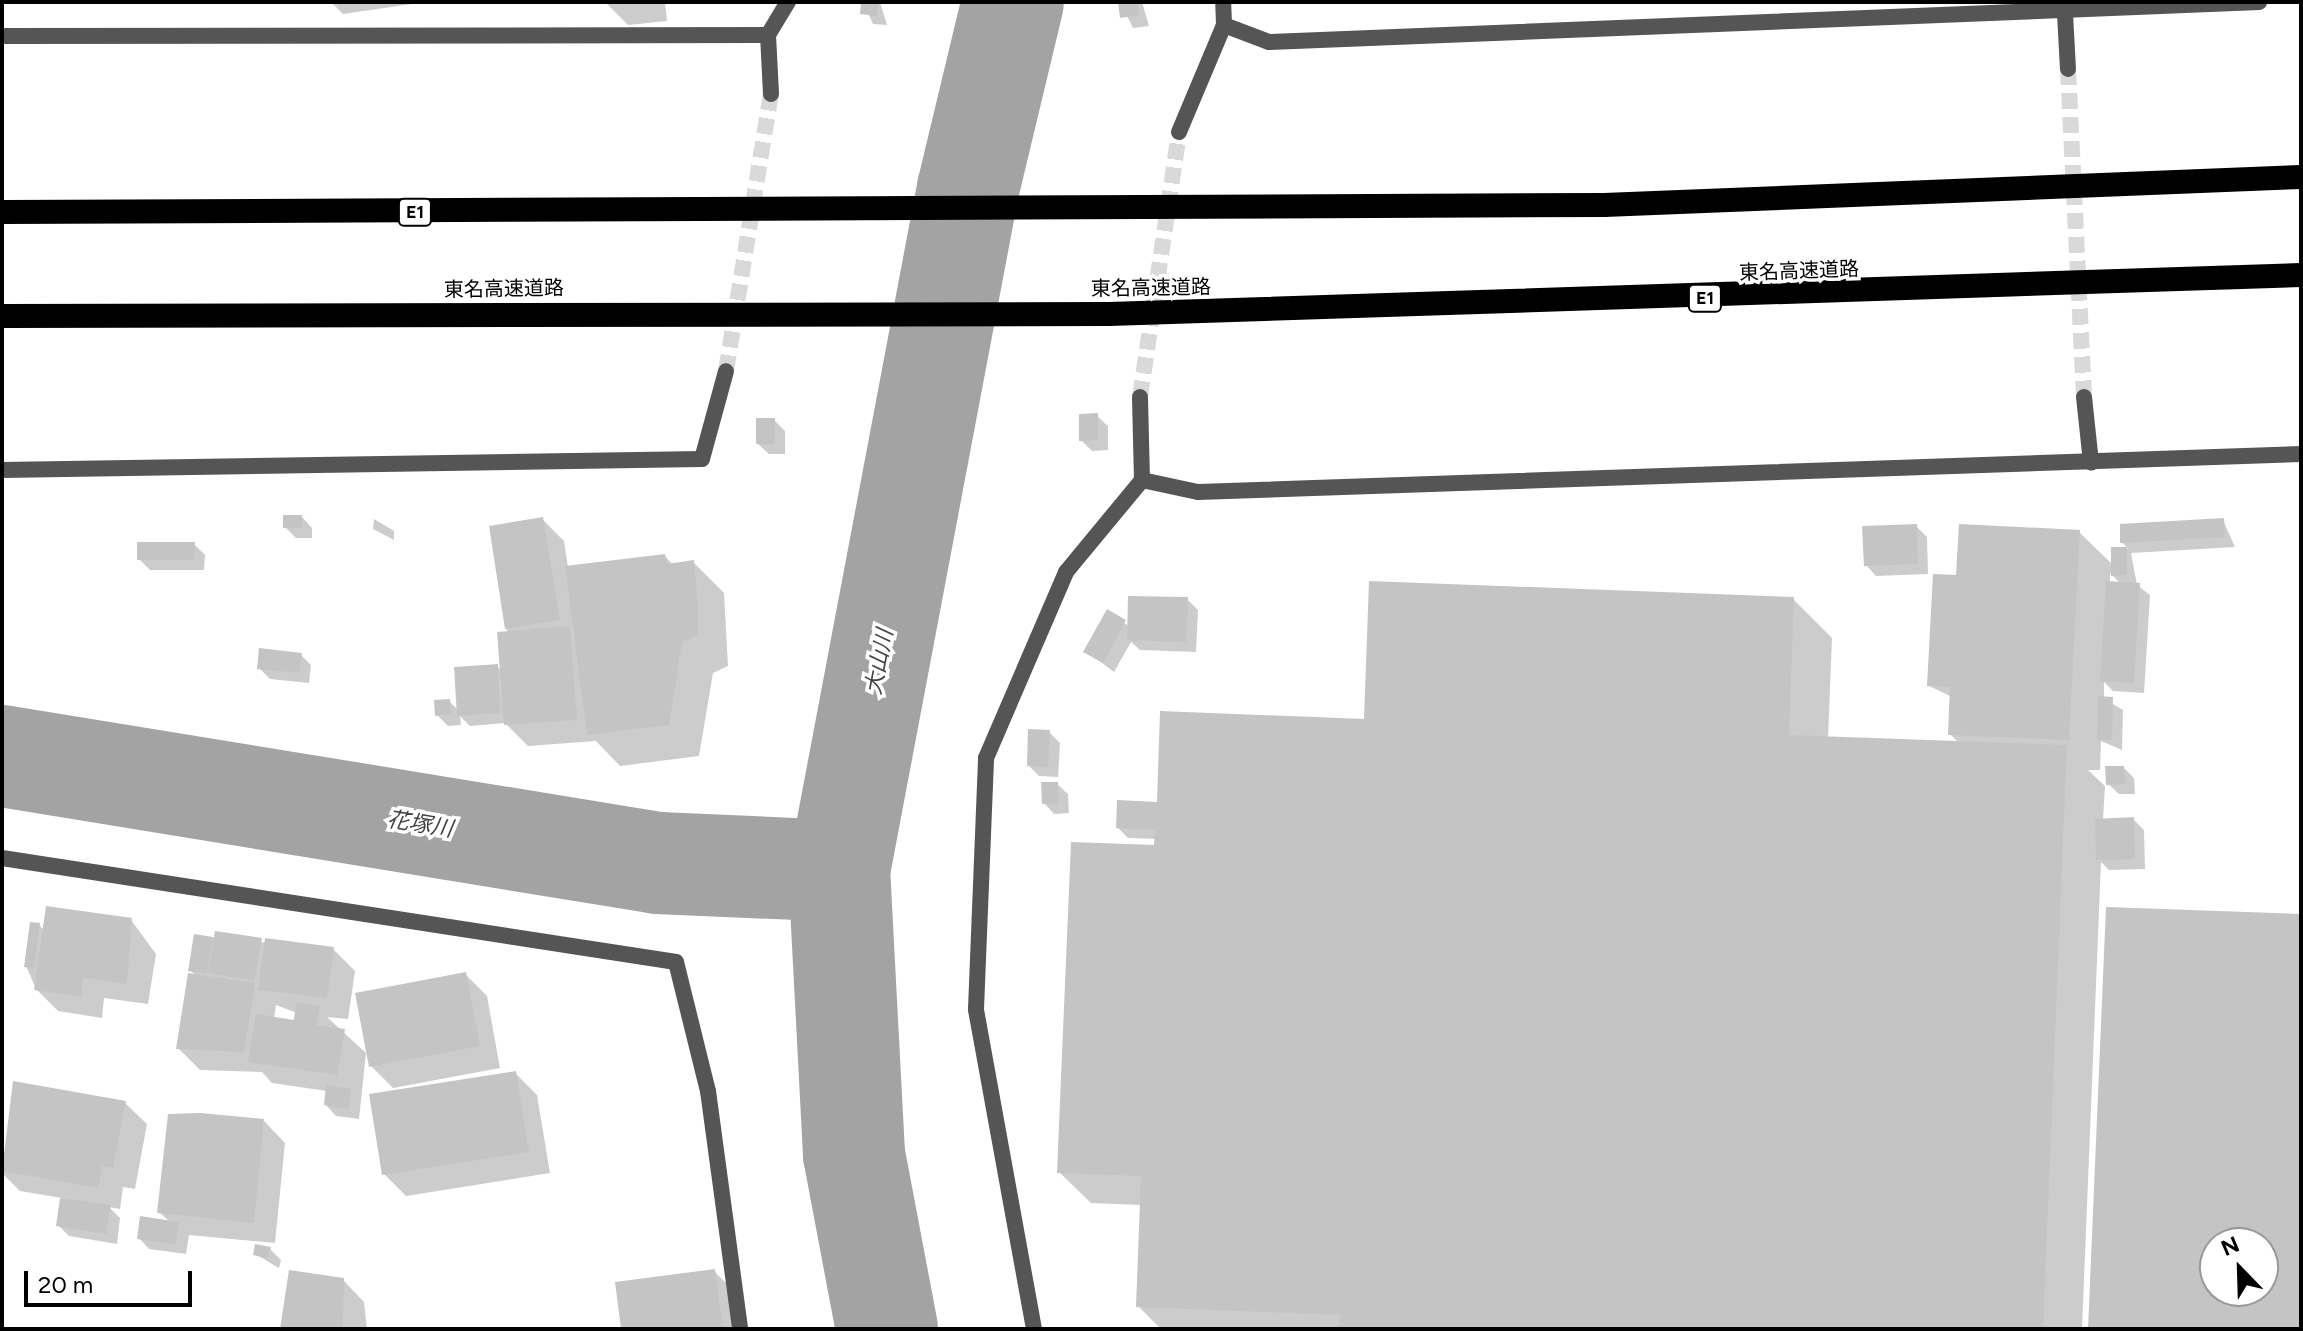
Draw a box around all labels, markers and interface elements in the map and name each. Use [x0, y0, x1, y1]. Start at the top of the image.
road number: E1 [397, 198, 433, 226]
street label: 東名高速道路 [1739, 257, 1859, 285]
street label: 東名高速道路 [1091, 275, 1211, 301]
street label: 東名高速道路 [444, 276, 564, 302]
road number: E1 [1687, 284, 1723, 312]
water label: 大山川 [860, 627, 898, 697]
water label: 花塚川 [385, 806, 455, 842]
north arrow [2199, 1227, 2279, 1307]
text: N [2217, 1231, 2243, 1262]
scale bar [28, 1255, 196, 1305]
text: 20 m [38, 1270, 93, 1299]

